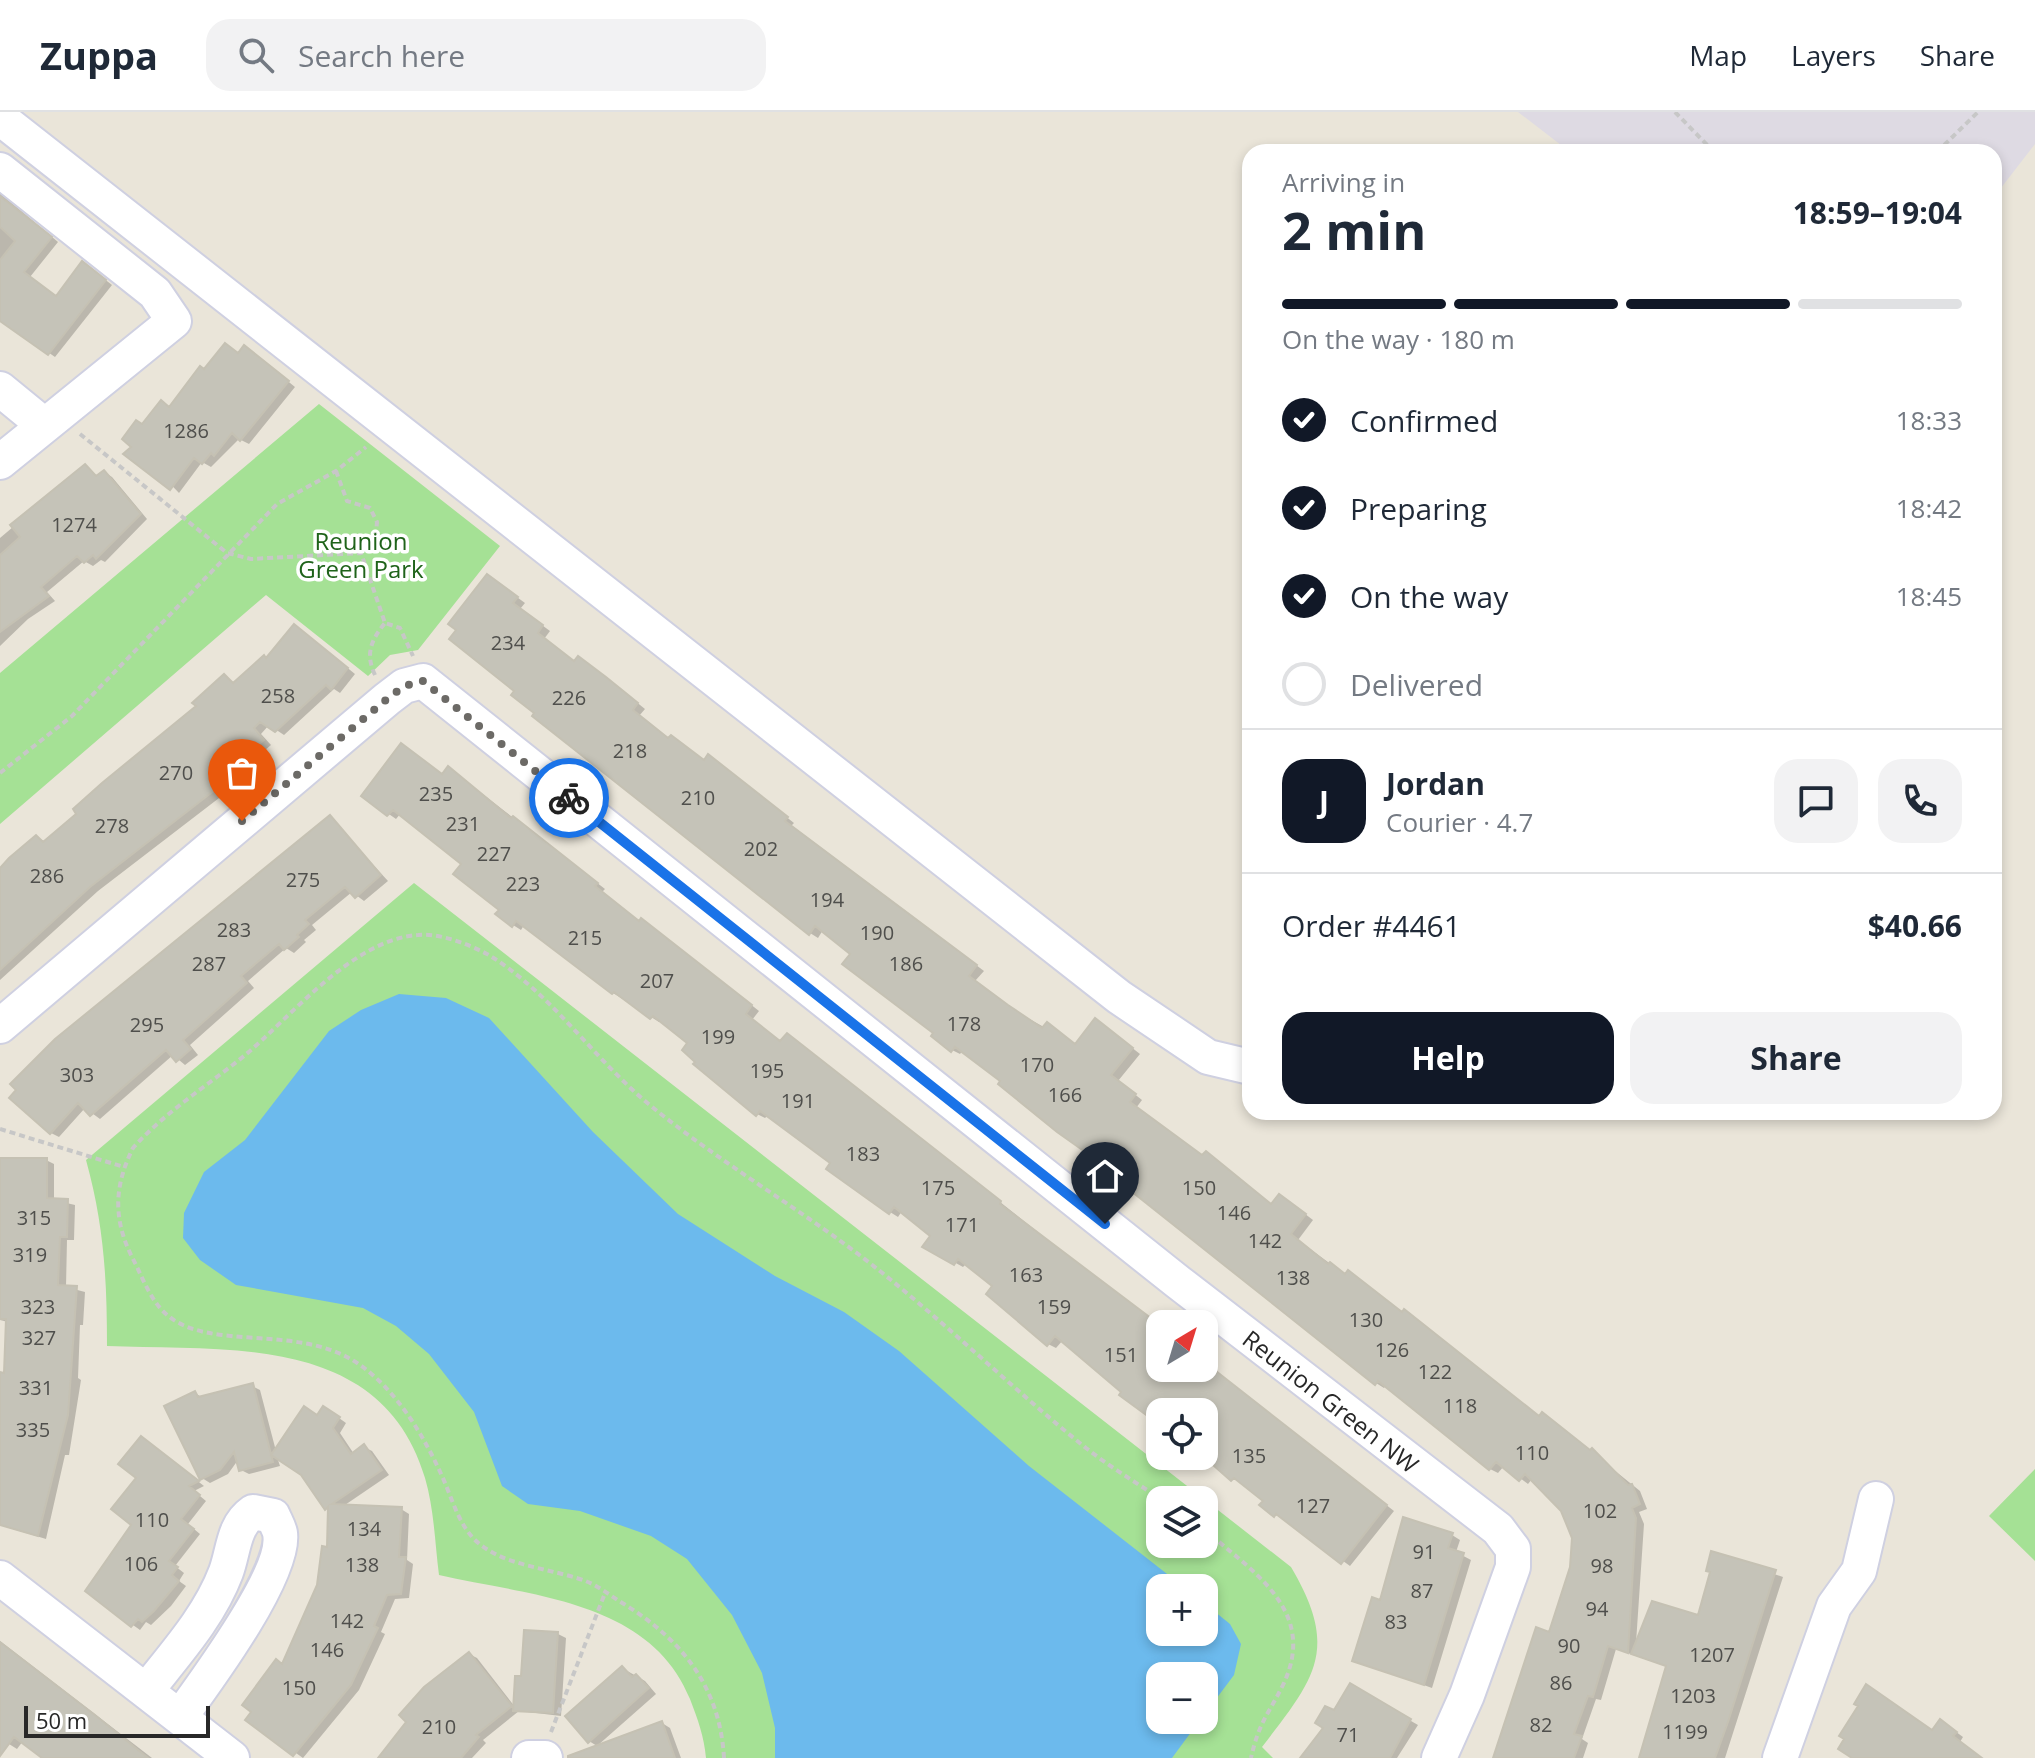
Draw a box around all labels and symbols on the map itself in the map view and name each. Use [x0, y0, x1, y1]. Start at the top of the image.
house number: 1286 [163, 417, 209, 444]
house number: 1274 [51, 511, 97, 538]
park label: Reunion Green Park [298, 524, 424, 585]
house number: 234 [491, 629, 526, 656]
house number: 258 [261, 682, 295, 709]
house number: 226 [552, 684, 586, 711]
house number: 218 [613, 737, 647, 764]
pin [208, 739, 276, 821]
courier [529, 758, 609, 838]
house number: 270 [159, 759, 193, 786]
house number: 235 [419, 780, 453, 807]
house number: 210 [681, 784, 715, 811]
house number: 231 [446, 810, 480, 837]
house number: 278 [95, 812, 129, 839]
house number: 202 [744, 835, 778, 862]
house number: 227 [477, 840, 511, 867]
house number: 286 [30, 862, 64, 889]
house number: 275 [286, 866, 320, 893]
house number: 223 [506, 870, 540, 897]
house number: 194 [810, 886, 845, 913]
house number: 283 [217, 916, 251, 943]
house number: 190 [860, 919, 894, 946]
house number: 215 [568, 924, 602, 951]
house number: 287 [192, 950, 226, 977]
house number: 186 [889, 950, 923, 977]
house number: 207 [640, 967, 674, 994]
house number: 178 [947, 1010, 981, 1037]
house number: 295 [130, 1011, 164, 1038]
house number: 199 [701, 1023, 735, 1050]
house number: 170 [1020, 1051, 1054, 1078]
house number: 195 [750, 1057, 784, 1084]
house number: 303 [60, 1061, 94, 1088]
house number: 166 [1048, 1081, 1082, 1108]
house number: 191 [781, 1087, 815, 1114]
house number: 183 [846, 1140, 880, 1167]
pin [1071, 1142, 1139, 1224]
house number: 175 [921, 1174, 955, 1201]
house number: 150 [1182, 1174, 1216, 1201]
house number: 146 [1217, 1199, 1251, 1226]
house number: 315 [17, 1204, 51, 1231]
house number: 171 [945, 1211, 979, 1238]
house number: 142 [1248, 1227, 1282, 1254]
house number: 319 [13, 1241, 47, 1268]
house number: 163 [1009, 1261, 1043, 1288]
house number: 138 [1276, 1264, 1310, 1291]
house number: 323 [21, 1293, 55, 1320]
house number: 159 [1037, 1293, 1071, 1320]
house number: 130 [1349, 1306, 1383, 1333]
north arrow [1146, 1310, 1218, 1382]
street label: Reunion Green NW [1236, 1322, 1426, 1480]
house number: 327 [22, 1324, 56, 1351]
house number: 126 [1375, 1336, 1409, 1363]
house number: 151 [1104, 1341, 1138, 1368]
house number: 122 [1418, 1358, 1452, 1385]
house number: 331 [19, 1374, 53, 1401]
house number: 118 [1443, 1392, 1477, 1419]
house number: 335 [16, 1416, 50, 1443]
house number: 110 [1515, 1439, 1549, 1466]
house number: 135 [1232, 1442, 1266, 1469]
house number: 127 [1296, 1492, 1330, 1519]
house number: 102 [1583, 1497, 1617, 1524]
house number: 110 [135, 1506, 169, 1533]
house number: 134 [347, 1515, 382, 1542]
house number: 91 [1413, 1538, 1435, 1565]
house number: 106 [124, 1550, 158, 1577]
house number: 138 [345, 1551, 379, 1578]
house number: 98 [1591, 1552, 1613, 1579]
house number: 87 [1411, 1577, 1433, 1604]
house number: 94 [1586, 1595, 1609, 1622]
house number: 142 [330, 1607, 364, 1634]
house number: 83 [1385, 1608, 1407, 1635]
house number: 90 [1558, 1632, 1580, 1659]
house number: 146 [310, 1636, 344, 1663]
house number: 1207 [1689, 1641, 1735, 1668]
house number: 86 [1550, 1669, 1572, 1696]
house number: 150 [282, 1674, 316, 1701]
house number: 1203 [1670, 1682, 1716, 1709]
scale bar [24, 1702, 210, 1738]
house number: 82 [1530, 1711, 1552, 1738]
house number: 210 [422, 1713, 456, 1740]
house number: 1199 [1662, 1718, 1708, 1745]
house number: 71 [1337, 1721, 1359, 1748]

